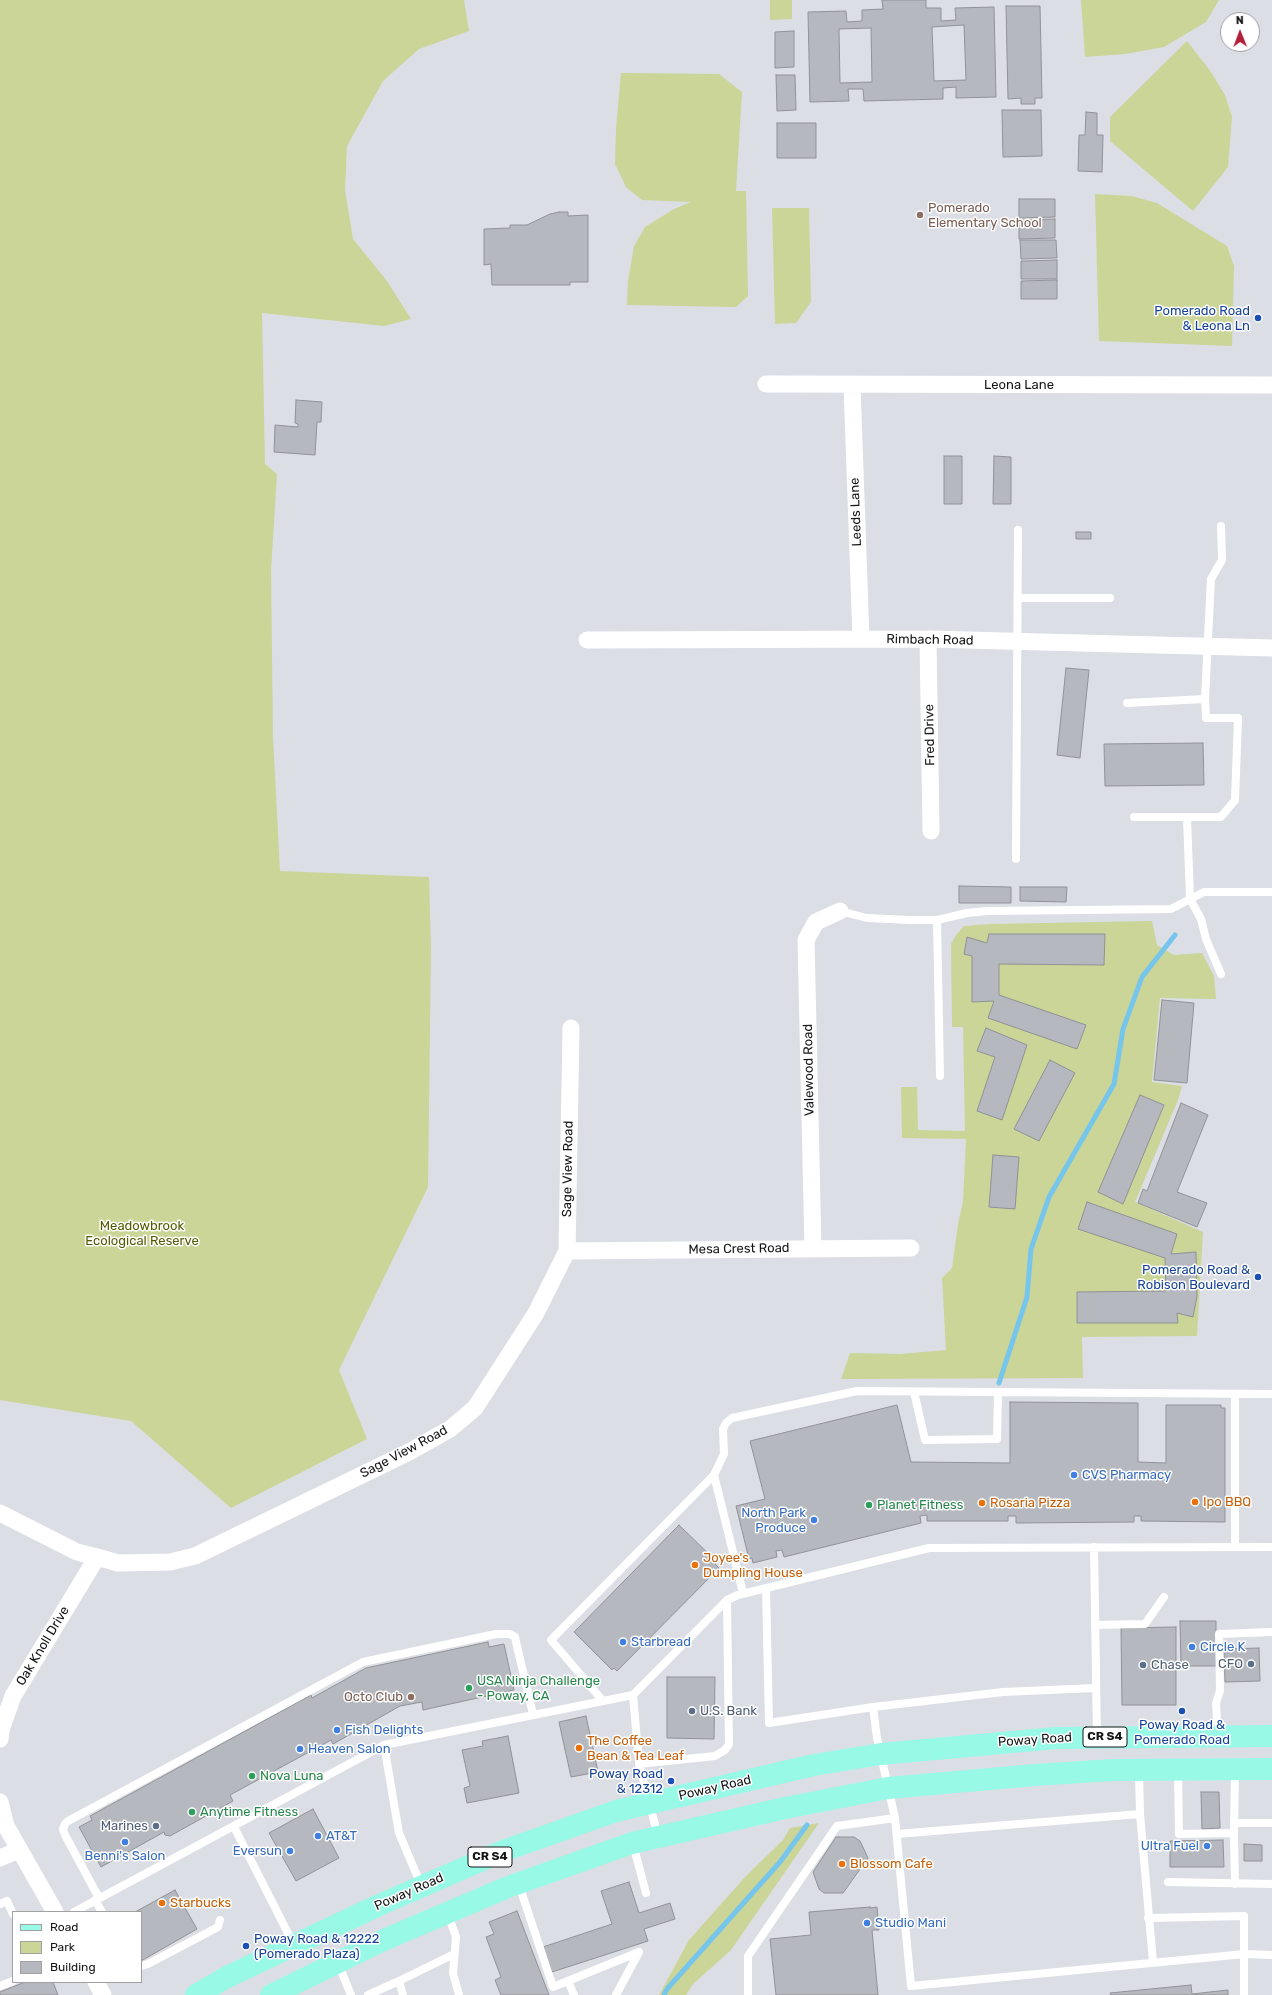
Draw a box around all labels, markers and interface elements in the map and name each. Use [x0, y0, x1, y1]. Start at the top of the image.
north arrow [1220, 12, 1260, 52]
text: N [1236, 14, 1244, 27]
place label: Pomerado Elementary School [928, 200, 1042, 231]
marker: Pomerado Elementary School [915, 210, 925, 220]
place label: Pomerado Road & Leona Ln [1154, 303, 1250, 334]
marker: Pomerado Road & Leona Ln [1253, 313, 1263, 323]
street label: Leona Lane [984, 377, 1054, 393]
street label: Leeds Lane [847, 477, 865, 547]
street label: Rimbach Road [886, 631, 974, 649]
street label: Fred Drive [922, 704, 938, 766]
street label: Valewood Road [800, 1024, 818, 1116]
street label: Sage View Road [559, 1121, 577, 1217]
park label: Meadowbrook Ecological Reserve [85, 1218, 199, 1249]
street label: Mesa Crest Road [688, 1240, 790, 1258]
place label: Pomerado Road & Robison Boulevard [1137, 1262, 1250, 1293]
marker: Pomerado Road & Robison Boulevard [1253, 1272, 1263, 1282]
street label: Sage View Road [358, 1422, 450, 1482]
place label: CVS Pharmacy [1082, 1467, 1171, 1483]
marker: CVS Pharmacy [1069, 1470, 1079, 1480]
place label: Ipo BBQ [1203, 1494, 1251, 1510]
place label: Rosaria Pizza [990, 1495, 1070, 1511]
place label: Planet Fitness [877, 1497, 963, 1513]
marker: Ipo BBQ [1190, 1497, 1200, 1507]
marker: Rosaria Pizza [977, 1498, 987, 1508]
marker: Planet Fitness [864, 1500, 874, 1510]
place label: North Park Produce [741, 1505, 806, 1536]
marker: North Park Produce [809, 1515, 819, 1525]
place label: Joyee's Dumpling House [703, 1550, 803, 1581]
marker: Joyee's Dumpling House [690, 1560, 700, 1570]
street label: Oak Knoll Drive [13, 1603, 73, 1689]
place label: Starbread [631, 1634, 691, 1650]
marker: Starbread [618, 1637, 628, 1647]
place label: Circle K [1200, 1639, 1245, 1655]
marker: Circle K [1187, 1642, 1197, 1652]
place label: CFO [1218, 1656, 1243, 1672]
place label: Chase [1151, 1657, 1189, 1673]
marker: CFO [1246, 1659, 1256, 1669]
marker: Chase [1138, 1660, 1148, 1670]
place label: USA Ninja Challenge - Poway, CA [477, 1673, 600, 1704]
marker: USA Ninja Challenge - Poway, CA [464, 1683, 474, 1693]
place label: Octo Club [344, 1689, 403, 1705]
marker: Octo Club [406, 1692, 416, 1702]
place label: U.S. Bank [700, 1703, 757, 1719]
marker: U.S. Bank [687, 1706, 697, 1716]
marker: Poway Road & Pomerado Road [1177, 1706, 1187, 1716]
place label: Poway Road & Pomerado Road [1134, 1717, 1230, 1748]
place label: Fish Delights [345, 1722, 423, 1738]
marker: Fish Delights [332, 1725, 342, 1735]
road number: CR S4 [1083, 1727, 1127, 1747]
street label: Poway Road [998, 1730, 1072, 1750]
place label: The Coffee Bean & Tea Leaf [587, 1733, 684, 1764]
place label: Heaven Salon [308, 1741, 391, 1757]
marker: The Coffee Bean & Tea Leaf [574, 1743, 584, 1753]
marker: Heaven Salon [295, 1744, 305, 1754]
place label: Poway Road & 12312 [589, 1766, 663, 1797]
place label: Nova Luna [260, 1768, 324, 1784]
marker: Nova Luna [247, 1771, 257, 1781]
street label: Poway Road [677, 1772, 753, 1804]
marker: Poway Road & 12312 [666, 1776, 676, 1786]
place label: Anytime Fitness [200, 1804, 298, 1820]
marker: Anytime Fitness [187, 1807, 197, 1817]
place label: Marines [101, 1818, 148, 1834]
marker: Marines [151, 1821, 161, 1831]
place label: AT&T [326, 1828, 357, 1844]
marker: AT&T [313, 1831, 323, 1841]
marker: Benni's Salon [120, 1837, 130, 1847]
place label: Ultra Fuel [1141, 1838, 1199, 1854]
marker: Ultra Fuel [1202, 1841, 1212, 1851]
place label: Eversun [233, 1843, 282, 1859]
marker: Eversun [285, 1846, 295, 1856]
road number: CR S4 [468, 1847, 512, 1867]
place label: Benni's Salon [85, 1848, 165, 1864]
place label: Blossom Cafe [850, 1856, 933, 1872]
marker: Blossom Cafe [837, 1859, 847, 1869]
street label: Poway Road [372, 1870, 446, 1914]
place label: Starbucks [170, 1895, 231, 1911]
marker: Starbucks [157, 1898, 167, 1908]
legend [12, 1911, 142, 1983]
place label: Studio Mani [875, 1915, 946, 1931]
marker: Studio Mani [862, 1918, 872, 1928]
text: Road [50, 1920, 78, 1934]
place label: Poway Road & 12222 (Pomerado Plaza) [254, 1931, 379, 1962]
text: Park [50, 1940, 75, 1954]
marker: Poway Road & 12222 (Pomerado Plaza) [241, 1941, 251, 1951]
text: Building [50, 1960, 96, 1974]

